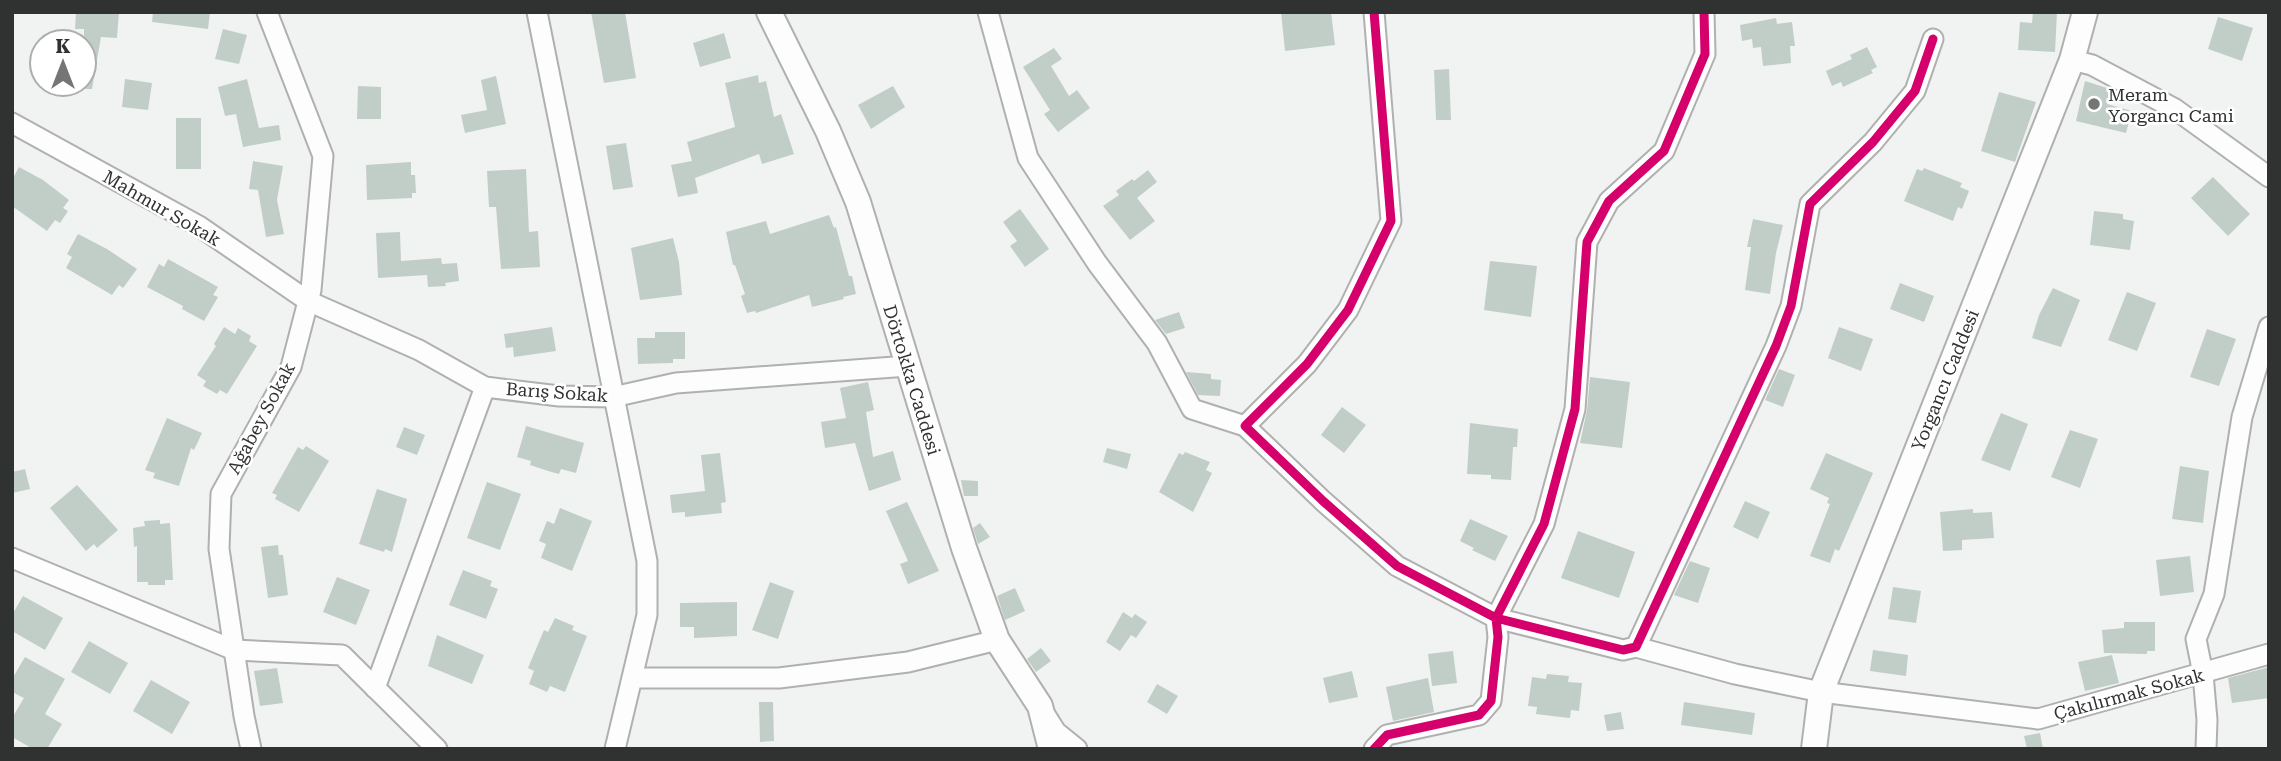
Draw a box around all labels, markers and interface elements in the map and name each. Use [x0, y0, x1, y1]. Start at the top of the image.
north arrow [28, 28, 98, 98]
text: K [56, 35, 71, 58]
place label: Meram Yorgancı Cami [2108, 84, 2234, 126]
marker: Meram Yorgancı Cami [2086, 96, 2102, 112]
street label: Mahmur Sokak [99, 166, 225, 250]
street label: Dörtokka Caddesi [879, 302, 945, 458]
street label: Yorgancı Caddesi [1907, 306, 1983, 454]
street label: Ağabey Sokak [223, 359, 299, 477]
street label: Barış Sokak [505, 378, 609, 406]
street label: Çakılırmak Sokak [2051, 664, 2207, 724]

